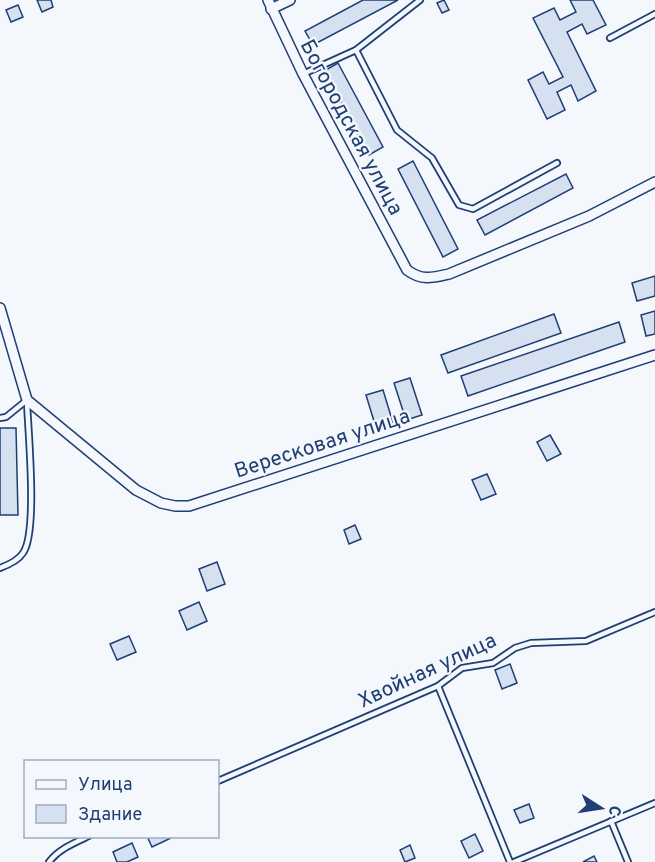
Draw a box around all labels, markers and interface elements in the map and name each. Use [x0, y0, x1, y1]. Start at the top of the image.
street label: Богородская улица [293, 35, 408, 220]
street label: Вересковая улица [231, 403, 414, 486]
street label: Хвойная улица [354, 628, 501, 715]
legend [24, 760, 219, 838]
text: Улица [78, 774, 132, 797]
north arrow [571, 778, 631, 838]
text: Здание [78, 804, 142, 827]
text: С [603, 804, 625, 818]

